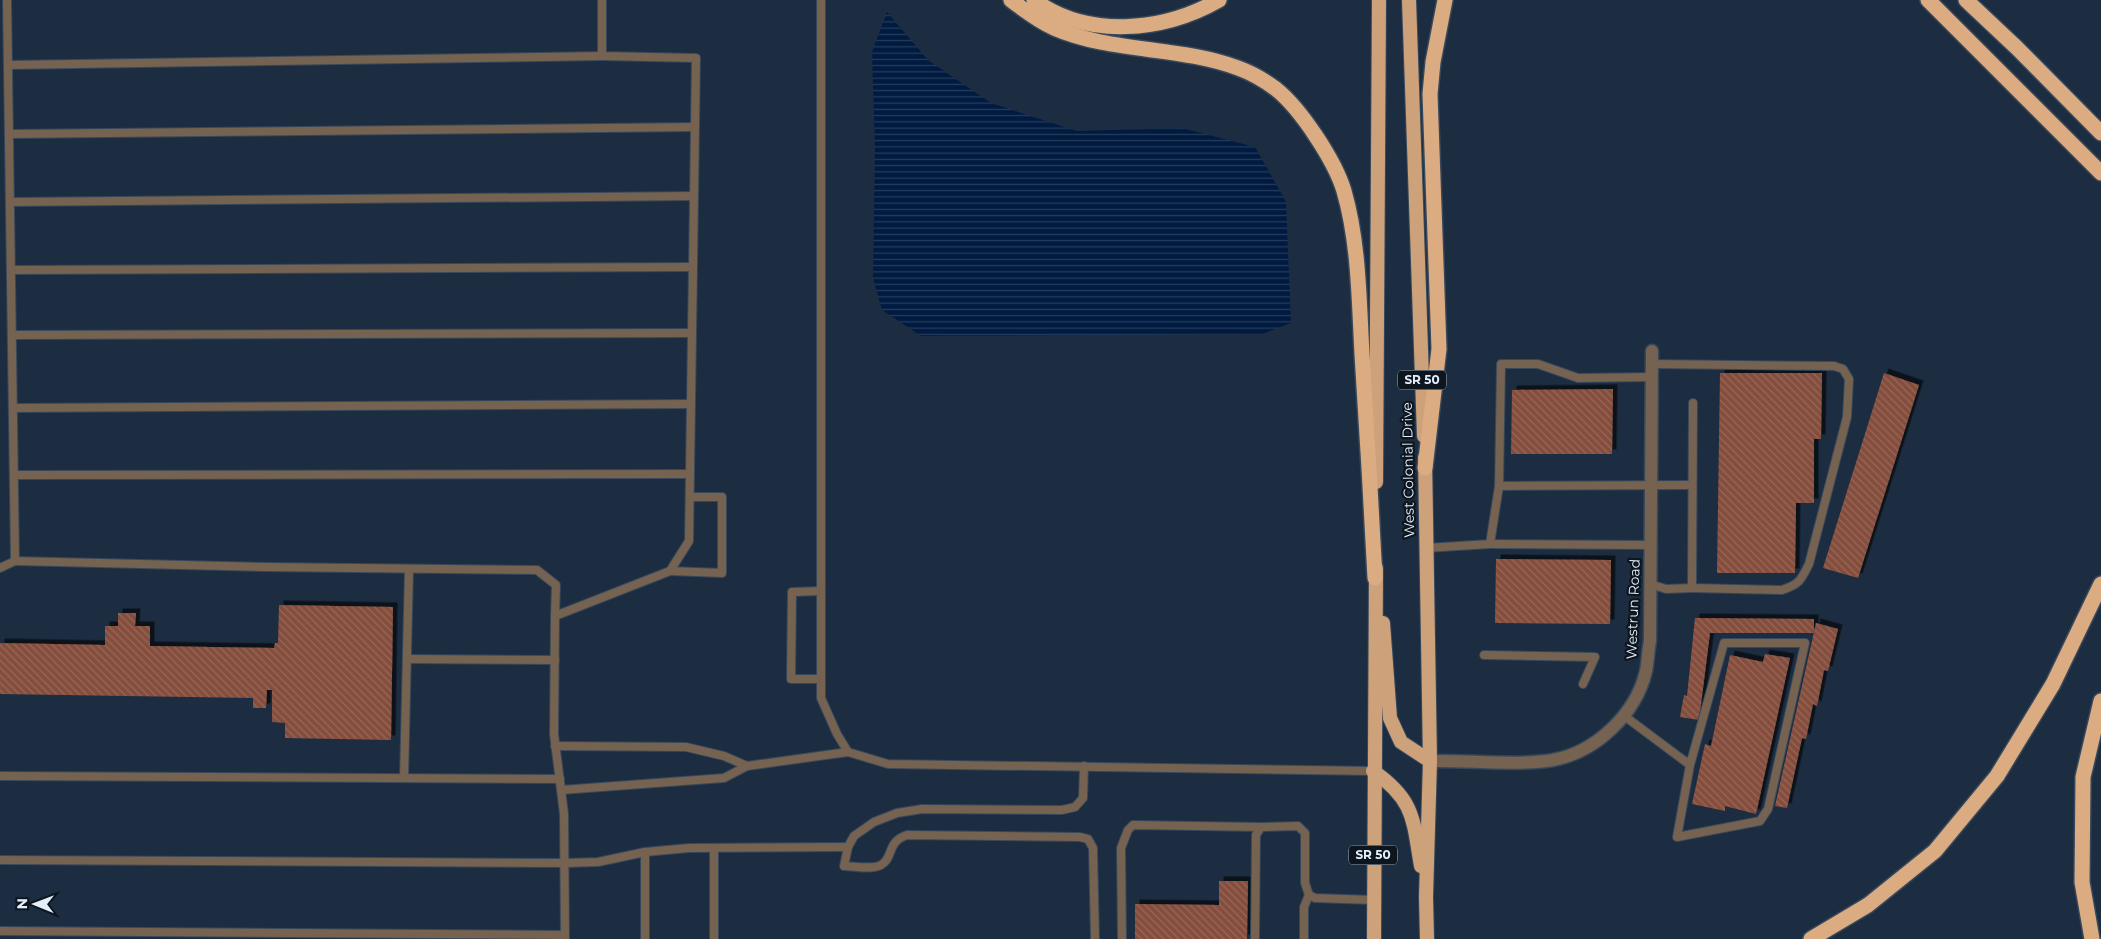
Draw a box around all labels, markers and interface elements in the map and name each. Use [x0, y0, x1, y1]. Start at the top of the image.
road number: SR 50 [1398, 370, 1446, 390]
street label: West Colonial Drive [1398, 402, 1418, 538]
street label: Westrun Road [1622, 558, 1644, 660]
road number: SR 50 [1349, 846, 1397, 864]
north arrow [10, 879, 60, 929]
text: N [13, 898, 31, 910]

